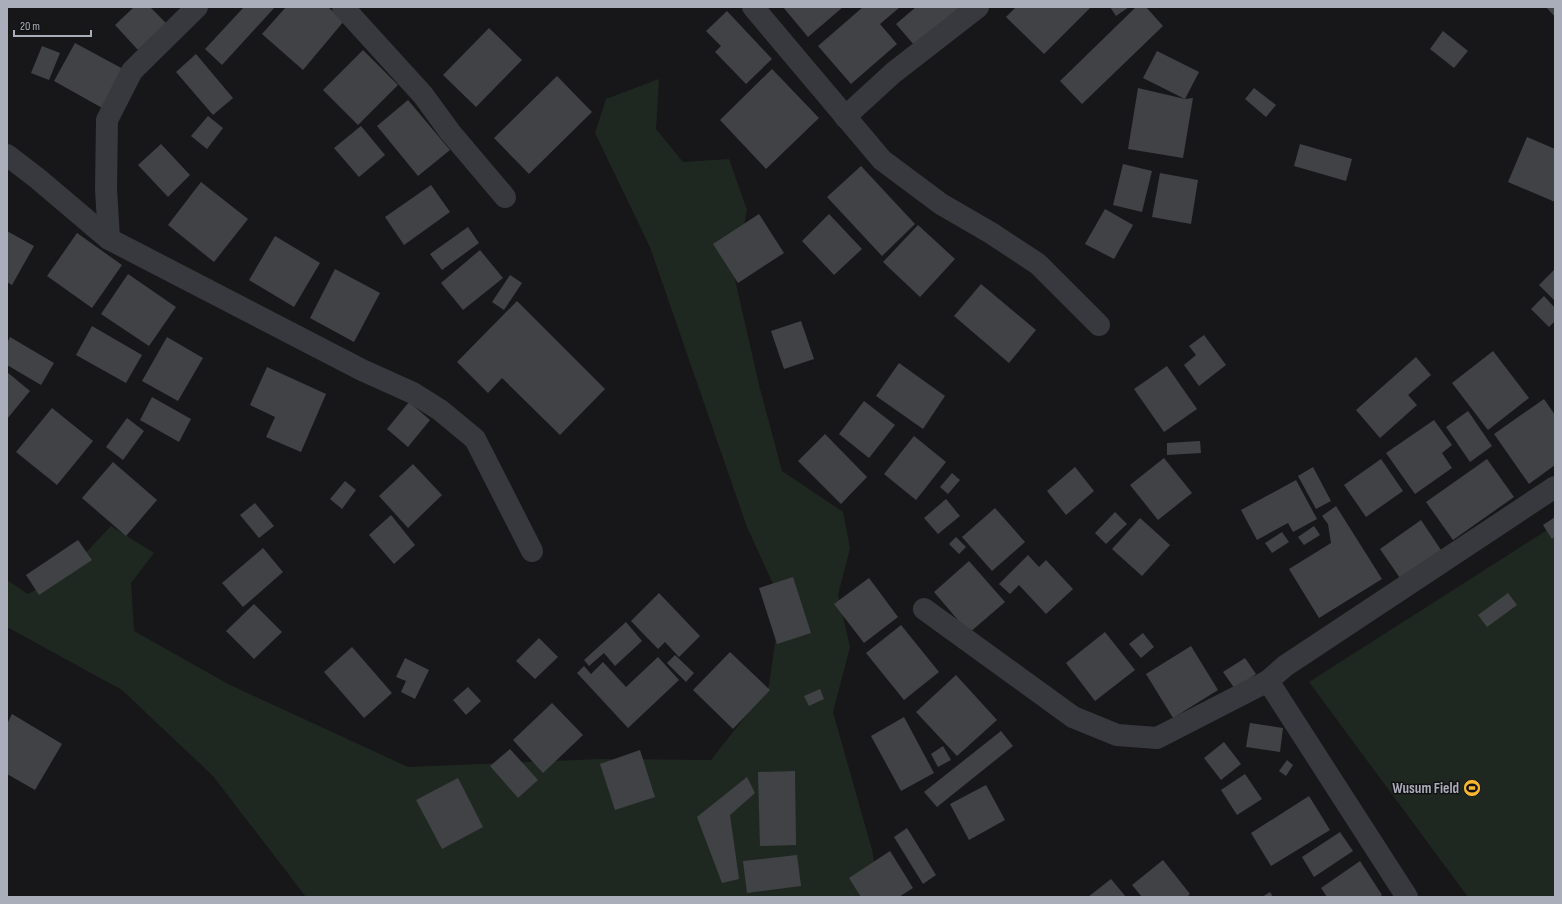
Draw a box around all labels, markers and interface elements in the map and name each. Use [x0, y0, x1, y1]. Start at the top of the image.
scale bar [14, 12, 91, 38]
text: 20 m [20, 19, 40, 34]
sports icon: Wusum Field [1462, 778, 1482, 798]
place label: Wusum Field [1392, 779, 1459, 798]

